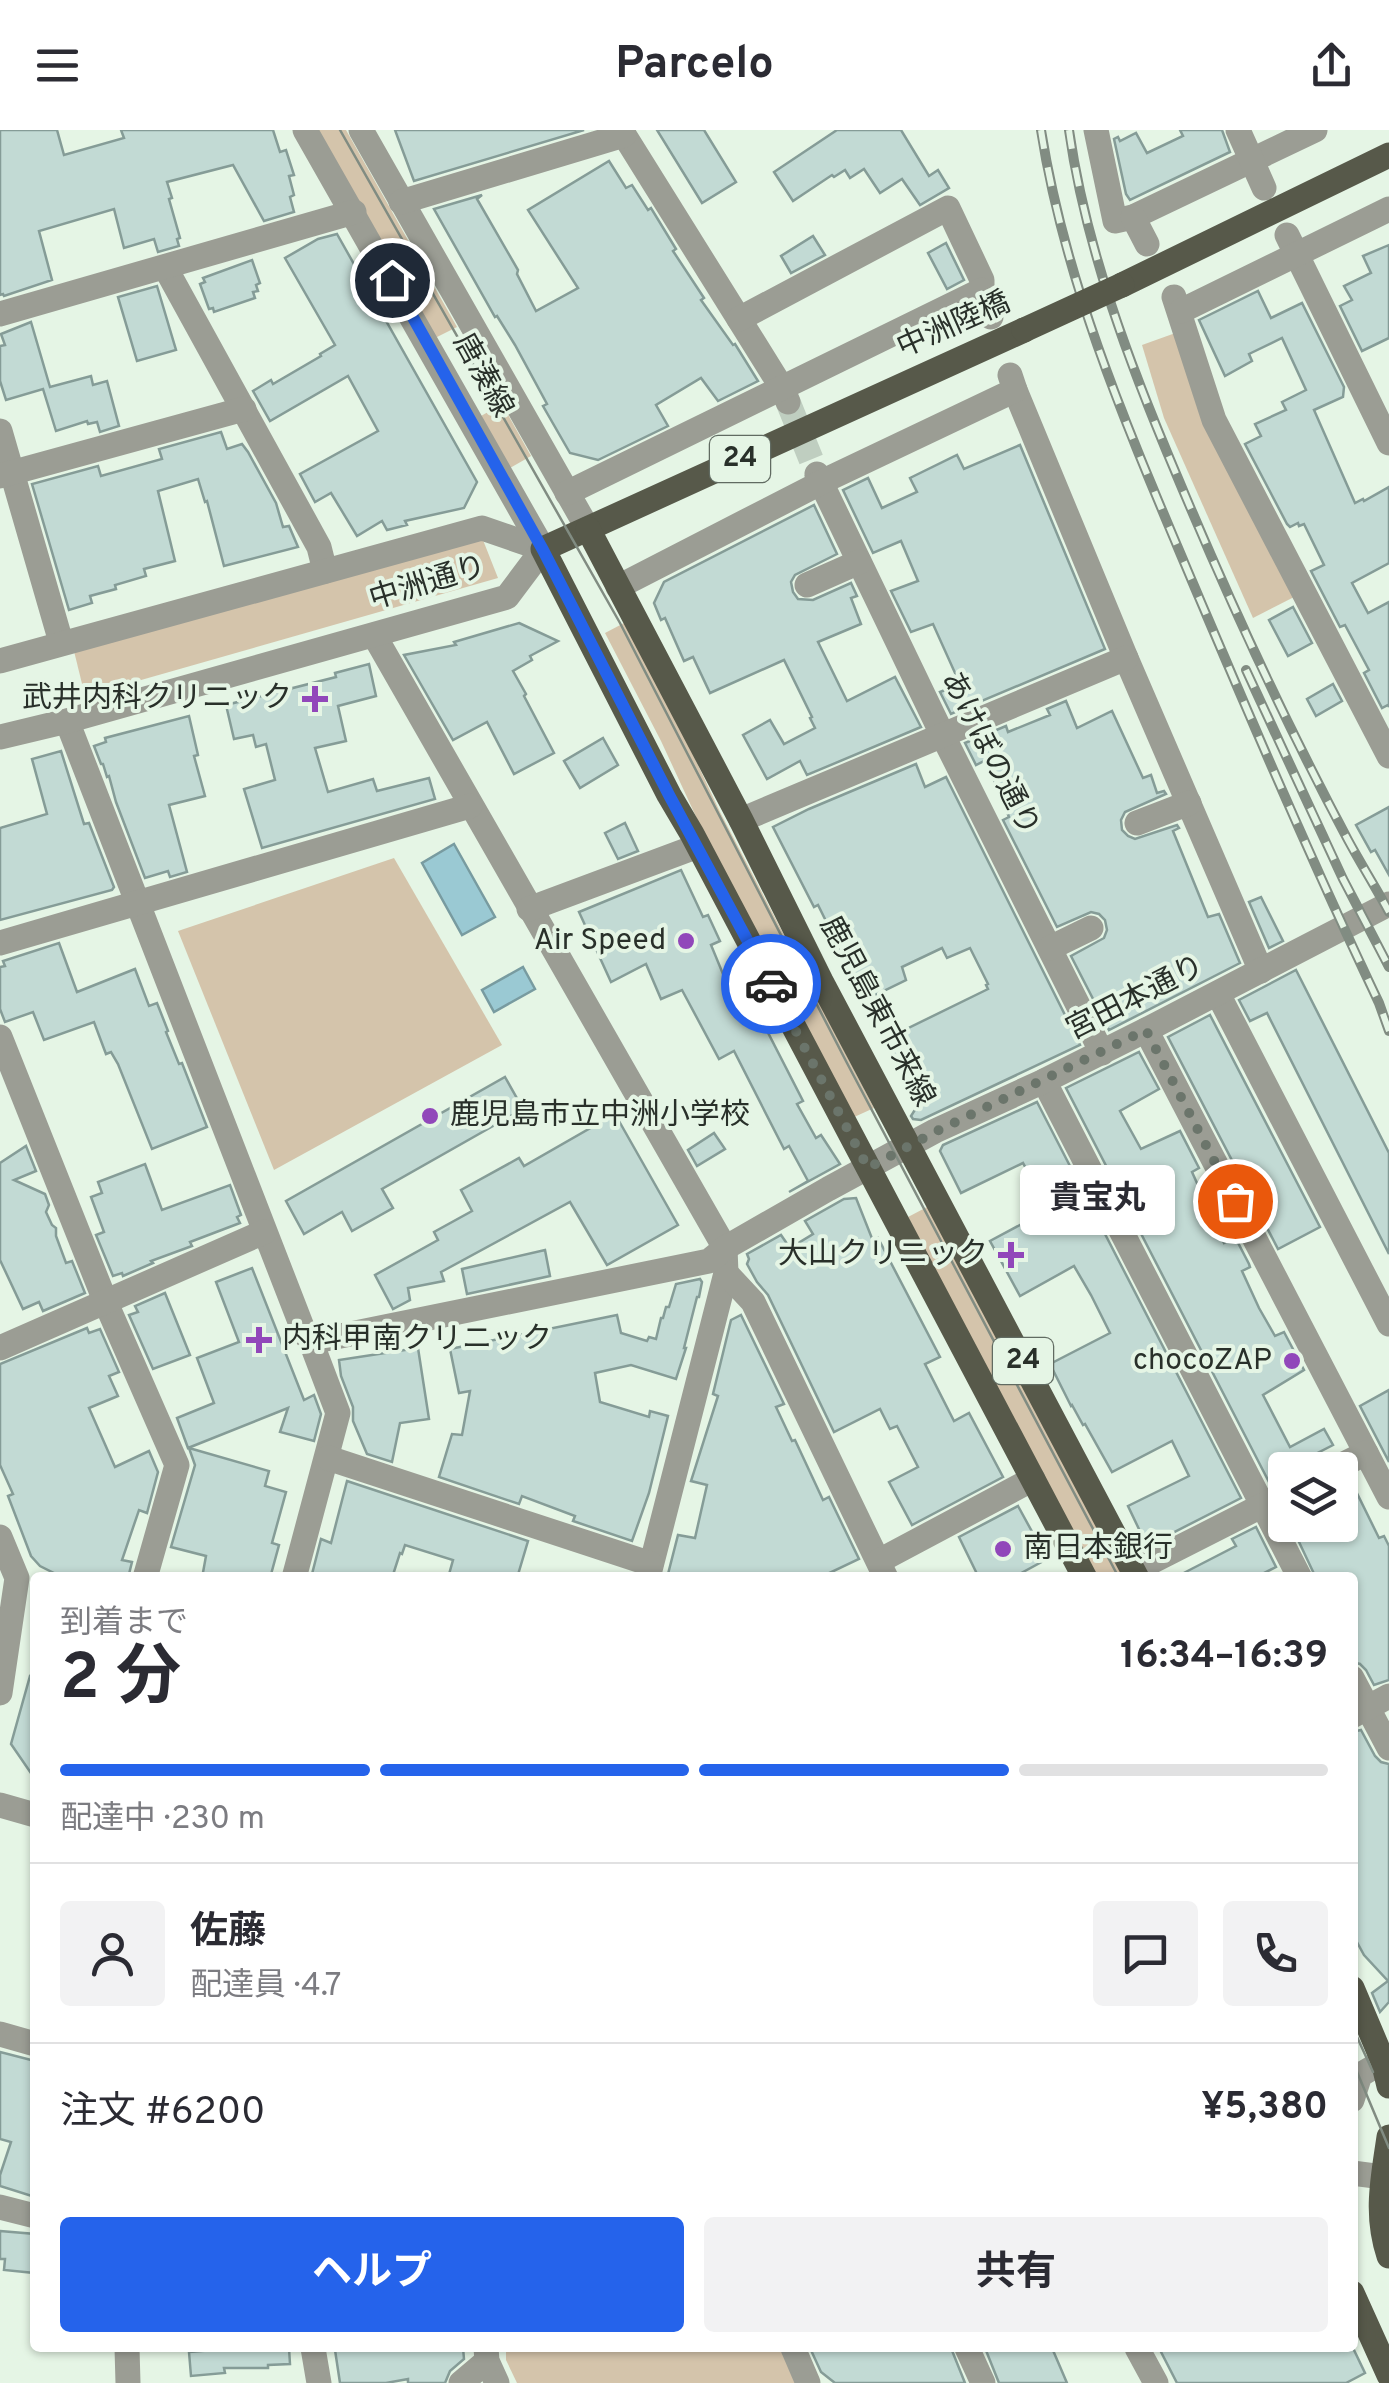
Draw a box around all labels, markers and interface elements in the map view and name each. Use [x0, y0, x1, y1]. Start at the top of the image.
text: Parcelo [615, 37, 774, 94]
icon: menu [30, 38, 85, 93]
icon: share [1304, 38, 1359, 93]
pin [350, 238, 435, 323]
icon: home [365, 253, 420, 308]
street label: 中洲陸橋 [892, 285, 1016, 367]
street label: 唐湊線 [444, 328, 520, 424]
road number: 24 [710, 436, 770, 482]
street label: 中洲通り [365, 549, 491, 619]
street label: あけぼの通り [932, 665, 1046, 843]
place label: 武井内科クリニック [22, 681, 292, 718]
marker: 武井内科クリニック [302, 686, 328, 712]
street label: 鹿児島東市来線 [810, 911, 942, 1113]
place label: Air Speed [534, 923, 666, 960]
marker: Air Speed [675, 930, 697, 952]
courier [721, 934, 821, 1034]
street label: 宮田本通り [1061, 948, 1211, 1050]
icon: car [744, 957, 799, 1012]
place label: 鹿児島市立中洲小学校 [450, 1098, 750, 1135]
marker: 鹿児島市立中洲小学校 [419, 1105, 441, 1127]
pin [1193, 1159, 1278, 1244]
callout: 貴宝丸 [1020, 1166, 1175, 1236]
icon: bag [1208, 1174, 1263, 1229]
text: 貴宝丸 [1049, 1180, 1146, 1220]
place label: 大山クリニック [778, 1237, 988, 1274]
marker: 大山クリニック [998, 1242, 1024, 1268]
place label: 内科甲南クリニック [282, 1322, 552, 1359]
marker: 内科甲南クリニック [246, 1327, 272, 1353]
road number: 24 [993, 1338, 1053, 1384]
place label: chocoZAP [1133, 1343, 1272, 1380]
marker: chocoZAP [1281, 1350, 1303, 1372]
map controls [1268, 1452, 1358, 1542]
button: layers [1268, 1452, 1358, 1542]
place label: 南日本銀行 [1023, 1531, 1173, 1568]
marker: 南日本銀行 [992, 1538, 1014, 1560]
text: 到着まで [60, 1604, 188, 1644]
text: 16:34–16:39 [1120, 1633, 1328, 1682]
text: 2 分 [60, 1640, 181, 1722]
text: 配達中 · 230 m [60, 1800, 265, 1840]
button: person [60, 1901, 165, 2006]
button: chat [1093, 1901, 1198, 2006]
button: phone [1223, 1901, 1328, 2006]
text: 佐藤 [190, 1909, 266, 1958]
text: 配達員 · 4.7 [190, 1967, 342, 2007]
text: ¥5,380 [1201, 2084, 1328, 2133]
text: 注文 #6200 [60, 2089, 265, 2138]
button: ヘルプ [60, 2217, 684, 2332]
button: 共有 [704, 2217, 1328, 2332]

